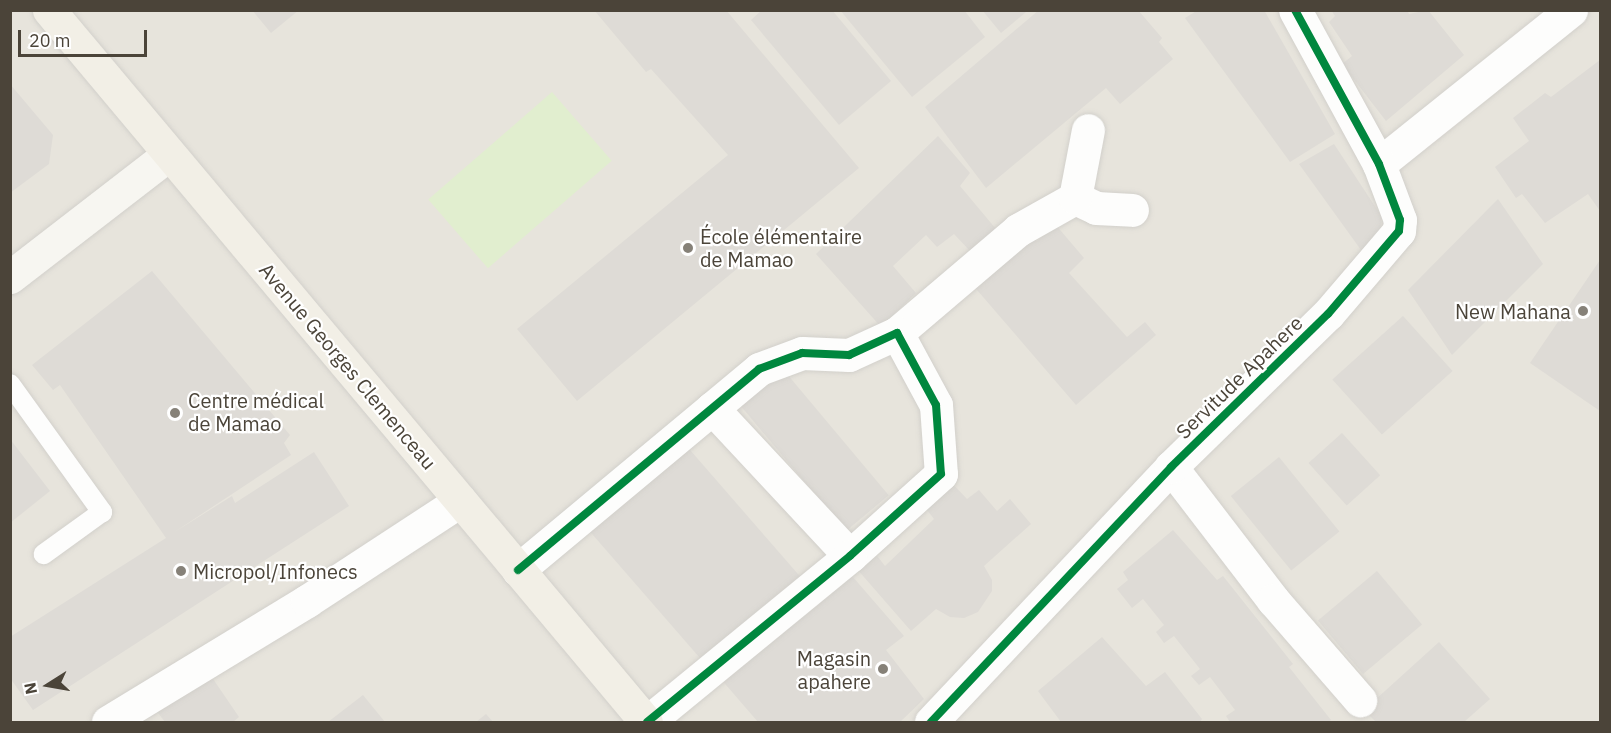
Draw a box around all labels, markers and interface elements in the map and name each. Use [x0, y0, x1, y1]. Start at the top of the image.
scale bar [21, 18, 150, 56]
text: 20 m [29, 29, 71, 52]
place label: École élémentaire de Mamao [700, 225, 862, 272]
marker: École élémentaire de Mamao [681, 241, 695, 255]
street label: Avenue Georges Clemenceau [255, 258, 441, 474]
place label: New Mahana [1455, 299, 1571, 323]
marker: New Mahana [1576, 304, 1590, 318]
street label: Servitude Apahere [1171, 311, 1307, 443]
place label: Centre médical de Mamao [188, 389, 324, 436]
marker: Centre médical de Mamao [166, 404, 184, 422]
place label: Micropol/Infonecs [193, 559, 358, 583]
marker: Micropol/Infonecs [174, 564, 188, 578]
place label: Magasin apahere [797, 646, 871, 693]
north arrow [18, 655, 78, 715]
marker: Magasin apahere [876, 662, 890, 676]
text: N [19, 681, 41, 696]

